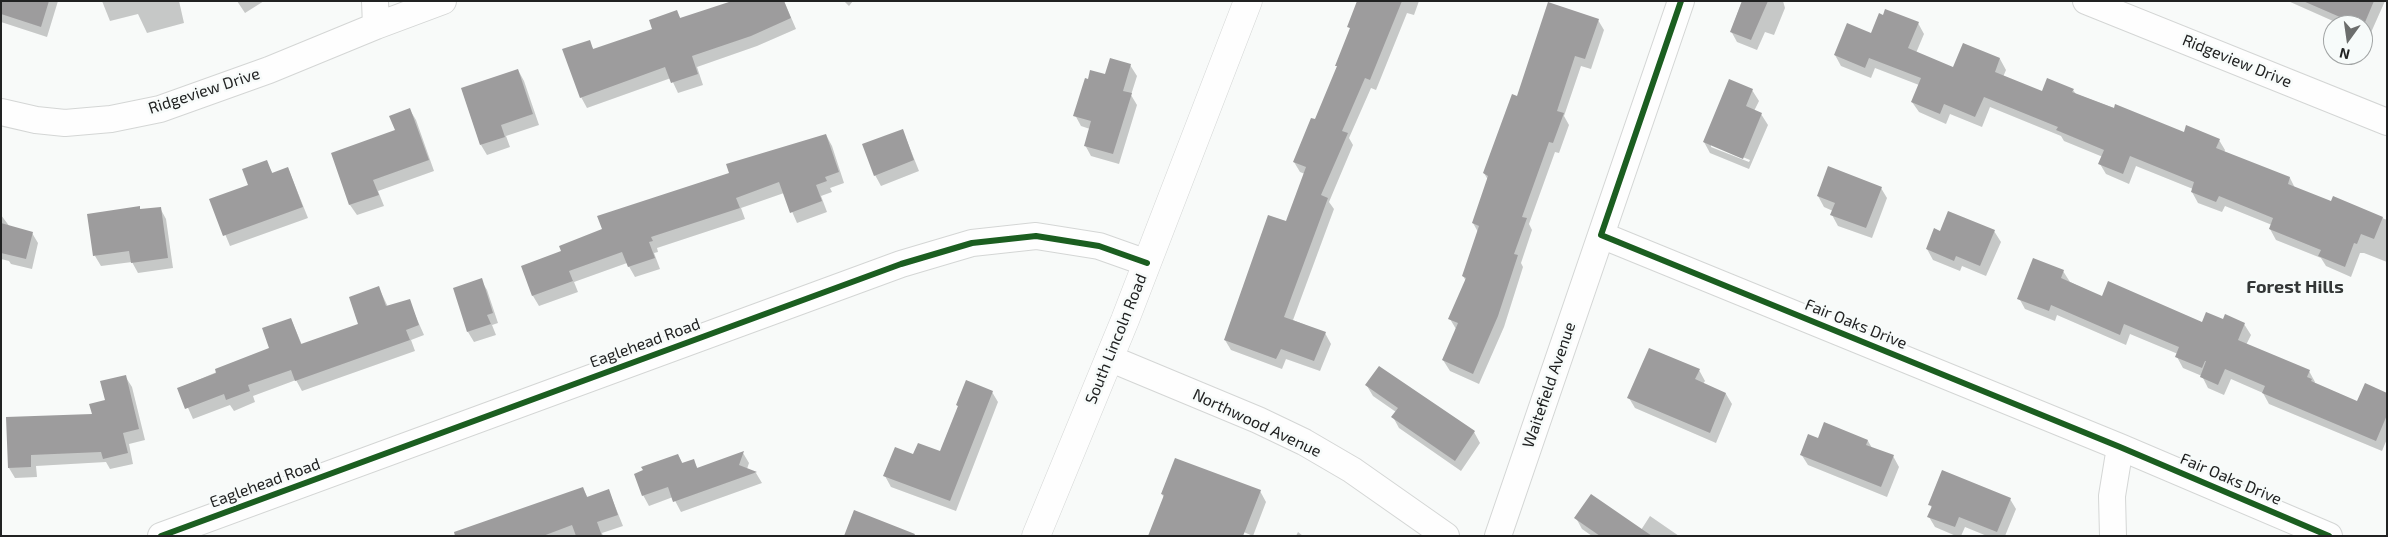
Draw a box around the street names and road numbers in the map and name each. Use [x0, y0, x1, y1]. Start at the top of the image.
street label: Ridgeview Drive [2180, 30, 2294, 92]
street label: Ridgeview Drive [146, 64, 262, 118]
street label: South Lincoln Road [1081, 271, 1151, 407]
street label: Fair Oaks Drive [1802, 295, 1910, 353]
street label: Eaglehead Road [587, 314, 703, 372]
street label: Waitefield Avenue [1518, 320, 1580, 450]
street label: Northwood Avenue [1190, 385, 1324, 461]
street label: Fair Oaks Drive [2177, 449, 2285, 509]
street label: Eaglehead Road [207, 454, 323, 512]

